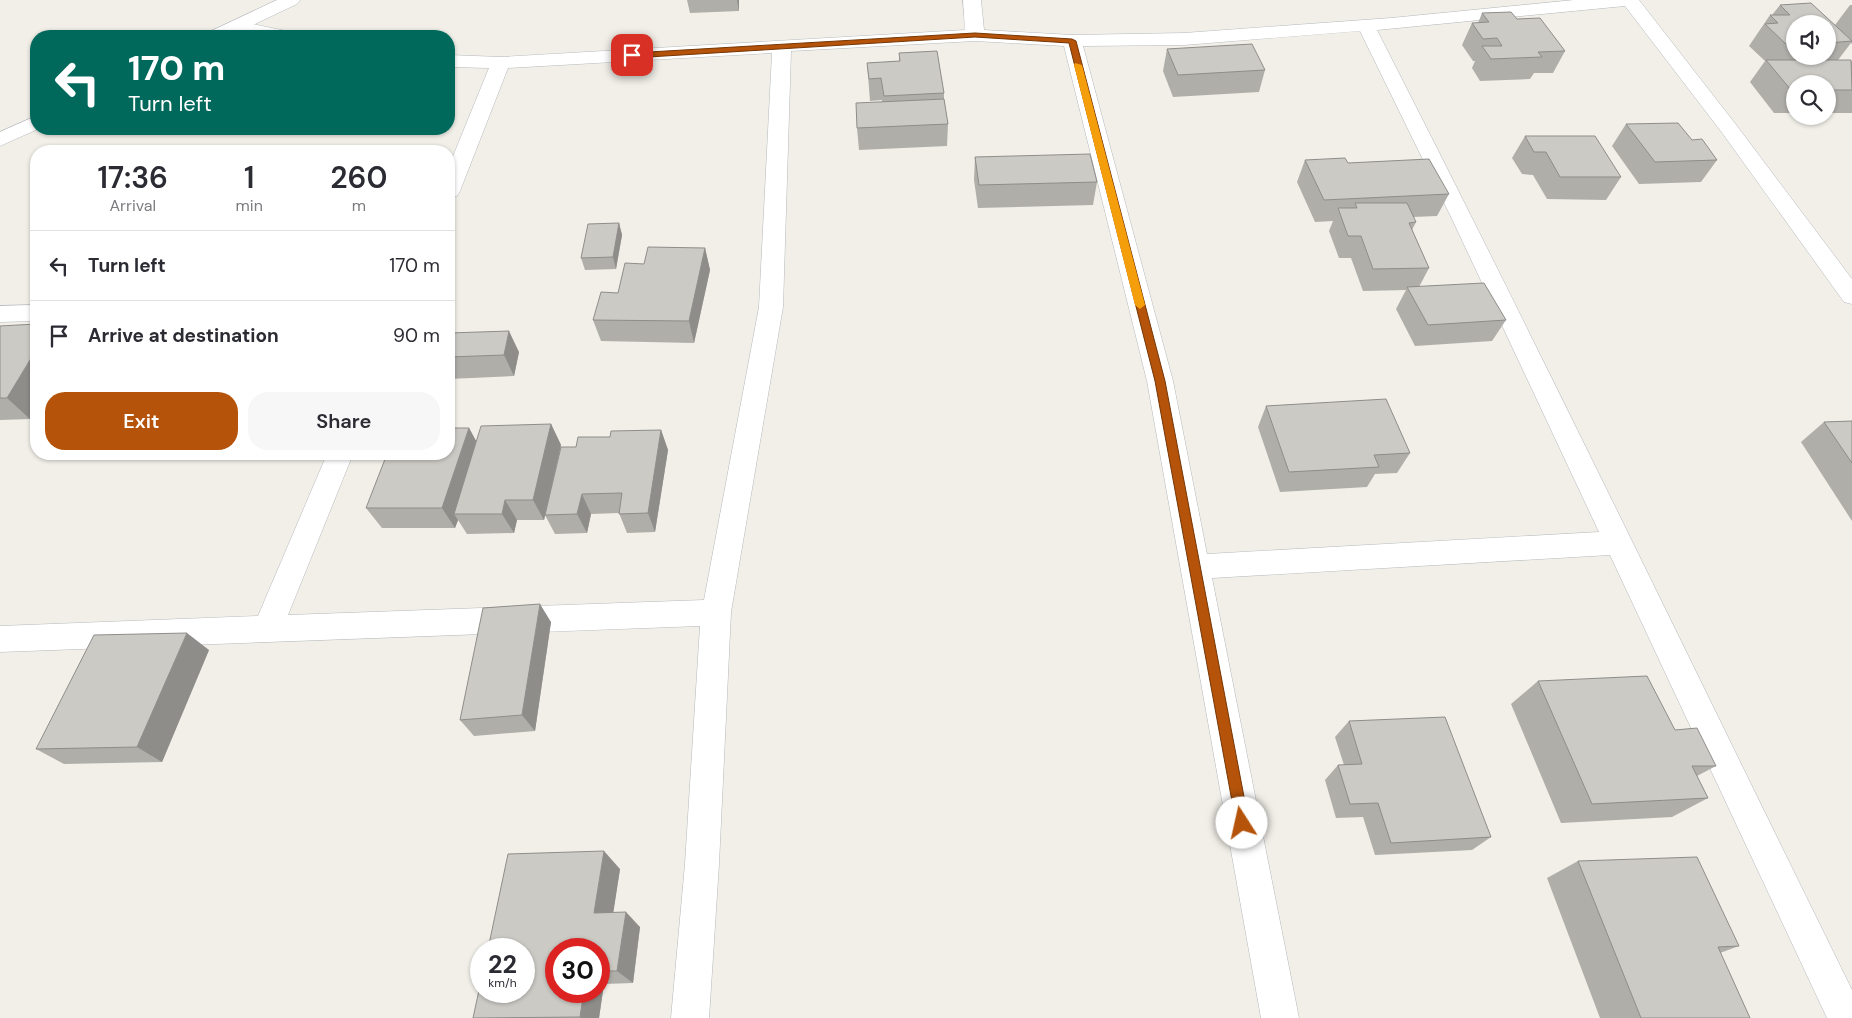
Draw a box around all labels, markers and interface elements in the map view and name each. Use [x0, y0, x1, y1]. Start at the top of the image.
map controls [1786, 15, 1836, 125]
button: sound [1786, 15, 1836, 65]
pin [611, 34, 653, 76]
icon: arrive [618, 41, 646, 69]
text: 170 m [128, 45, 225, 91]
icon: left [45, 50, 110, 115]
button: search [1786, 75, 1836, 125]
text: Turn left [128, 89, 212, 118]
text: 17:36 [97, 158, 168, 197]
text: 1 [244, 158, 254, 197]
text: 260 [330, 158, 388, 197]
text: Arrival [109, 195, 156, 216]
text: min [236, 195, 263, 216]
text: m [352, 195, 366, 216]
icon: left [45, 252, 73, 280]
text: Turn left [88, 253, 166, 278]
text: 170 m [389, 253, 440, 278]
icon: arrive [45, 322, 73, 350]
text: Arrive at destination [88, 323, 279, 348]
text: 90 m [393, 323, 440, 348]
button: Exit [45, 392, 238, 450]
button: Share [248, 392, 440, 450]
position arrow [1215, 796, 1267, 848]
speed limit sign: 30 [545, 938, 610, 1003]
text: 22 [488, 948, 517, 981]
text: km/h [488, 975, 517, 991]

